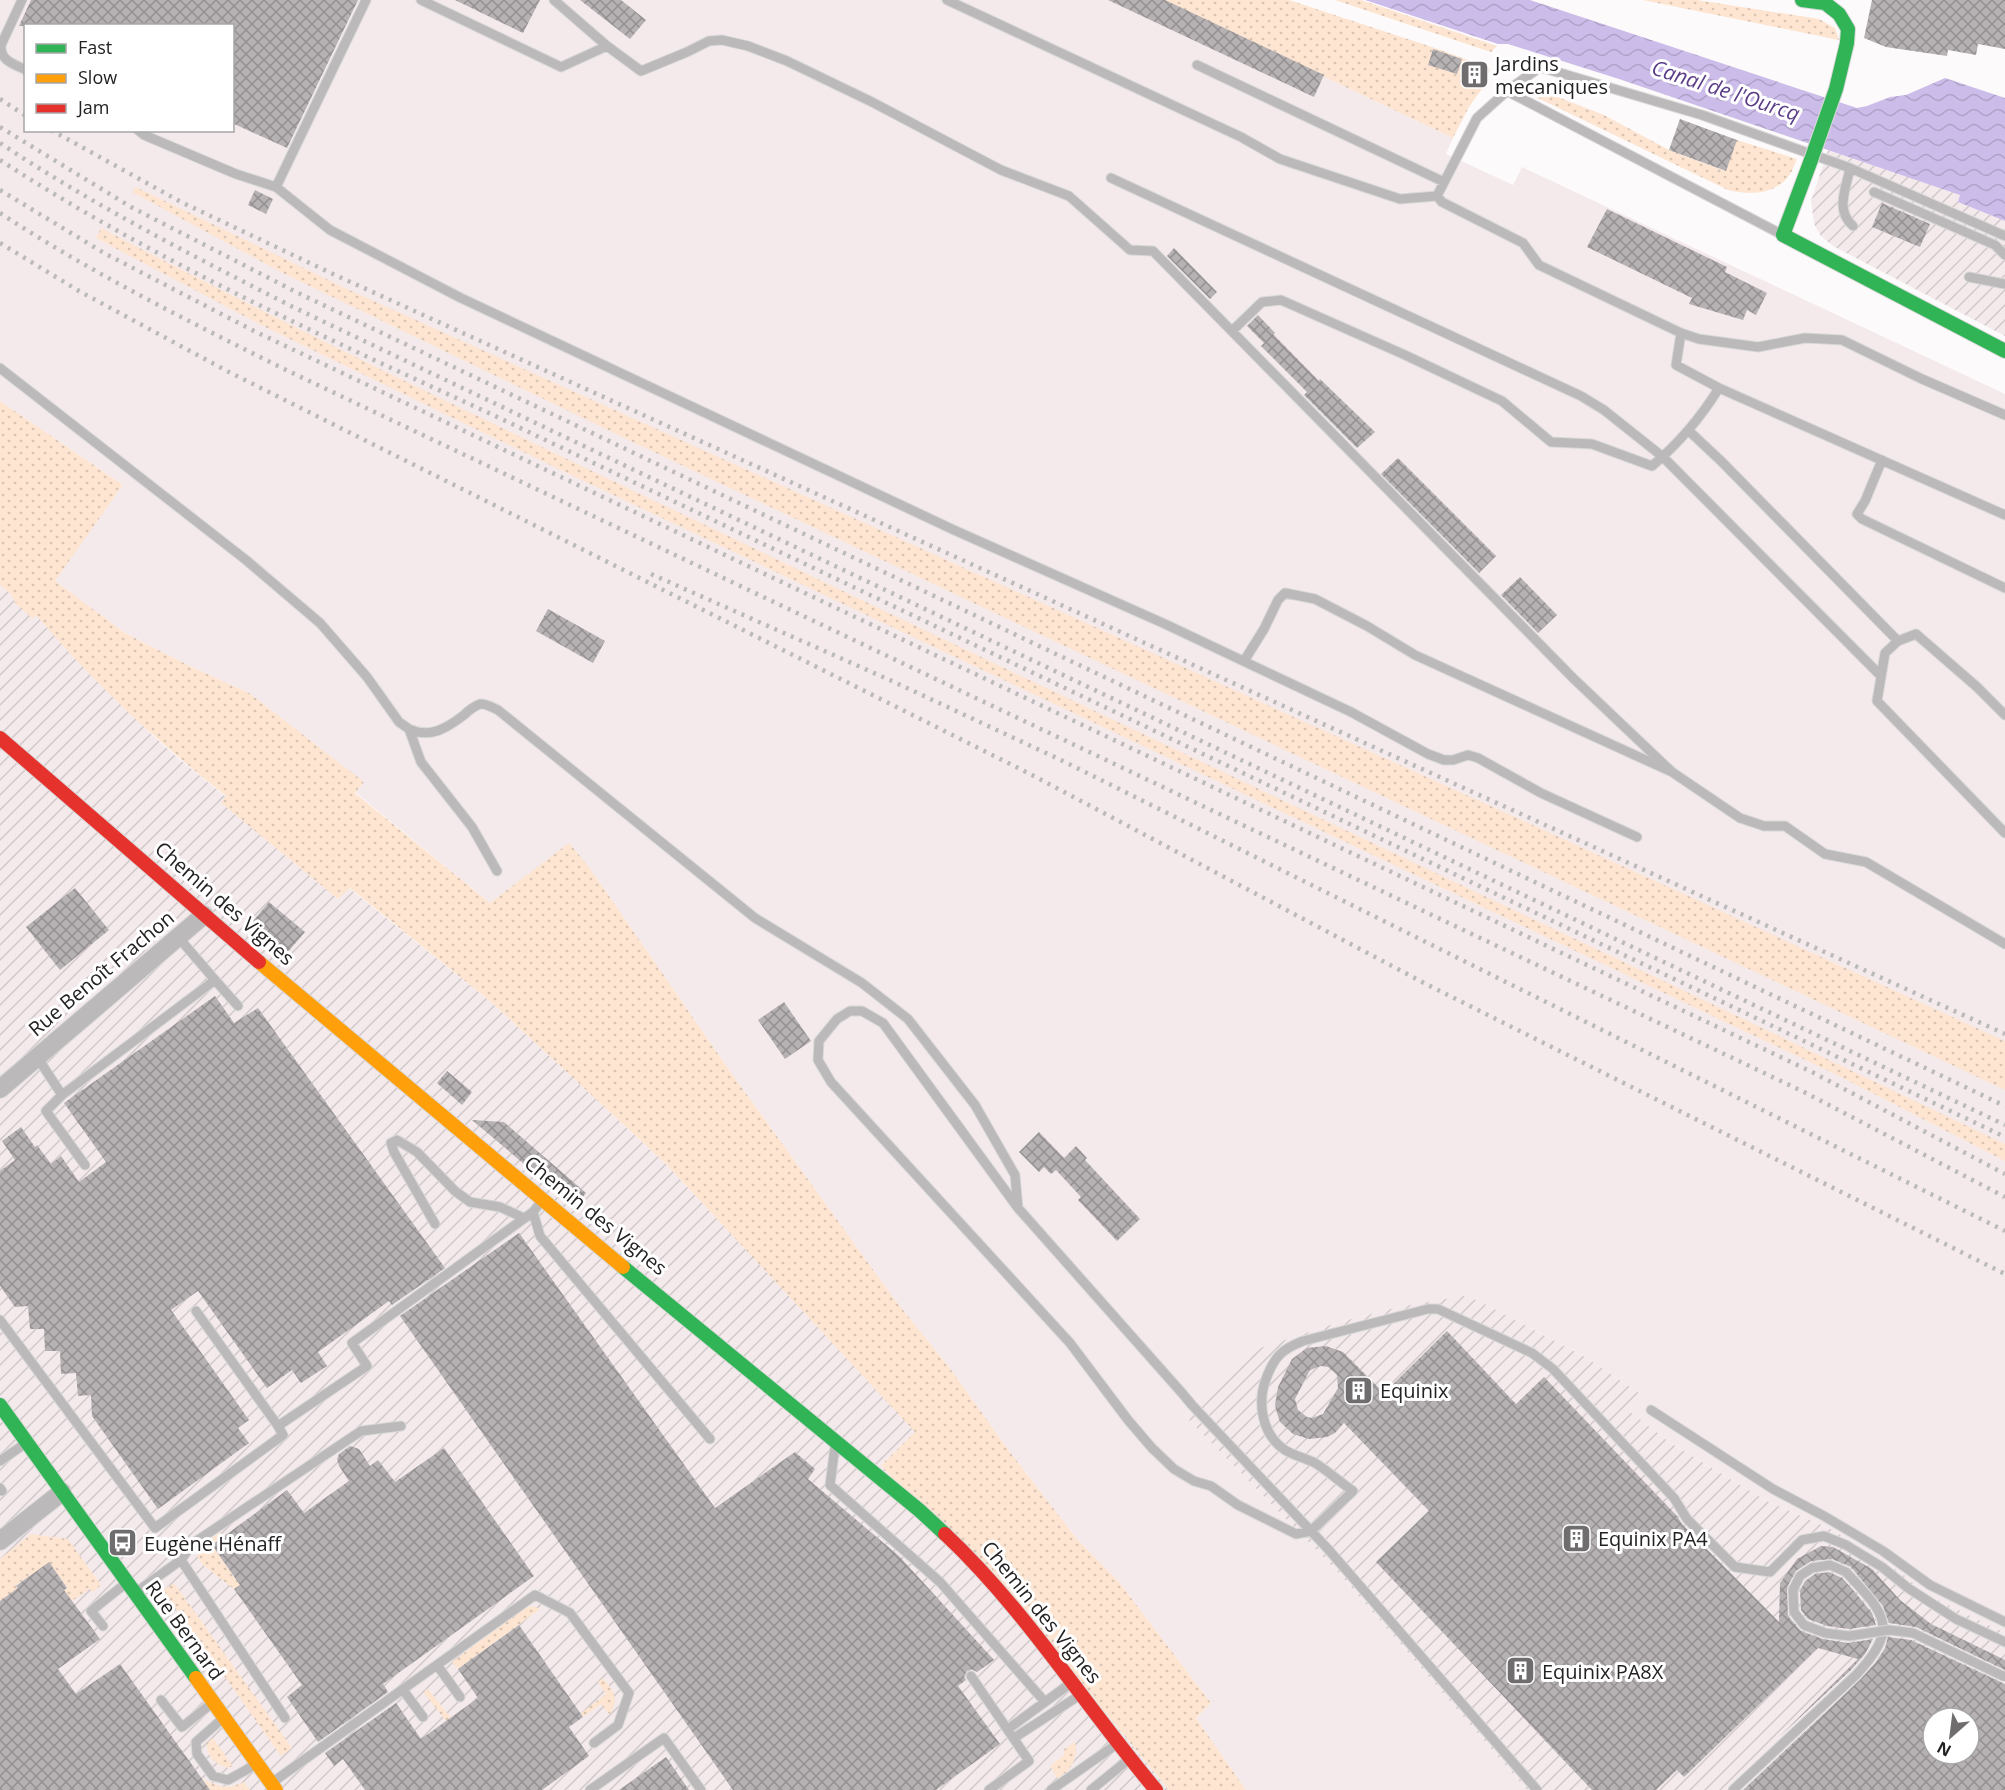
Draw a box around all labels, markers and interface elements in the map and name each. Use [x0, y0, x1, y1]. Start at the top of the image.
legend [24, 24, 234, 132]
text: Fast [78, 35, 112, 59]
place label: Jardins mecaniques [1493, 50, 1608, 100]
water label: Canal de l'Ourcq [1648, 53, 1804, 127]
building icon: Jardins mecaniques [1458, 58, 1490, 90]
text: Slow [78, 65, 117, 89]
text: Jam [76, 95, 110, 119]
street label: Chemin des Vignes [150, 835, 300, 971]
street label: Rue Benoît Frachon [22, 904, 180, 1042]
street label: Chemin des Vignes [519, 1149, 673, 1281]
building icon: Equinix [1343, 1374, 1375, 1406]
place label: Equinix [1380, 1377, 1449, 1404]
building icon: Equinix PA4 [1561, 1522, 1593, 1554]
place label: Equinix PA4 [1598, 1525, 1708, 1552]
bus stop icon: Eugène Hénaff [107, 1527, 139, 1559]
place label: Eugène Hénaff [144, 1530, 283, 1557]
street label: Chemin des Vignes [976, 1535, 1108, 1689]
street label: Rue Bernard [140, 1575, 230, 1685]
building icon: Equinix PA8X [1505, 1655, 1537, 1687]
place label: Equinix PA8X [1542, 1658, 1664, 1685]
north arrow [1921, 1706, 1981, 1766]
text: N [1933, 1736, 1955, 1762]

